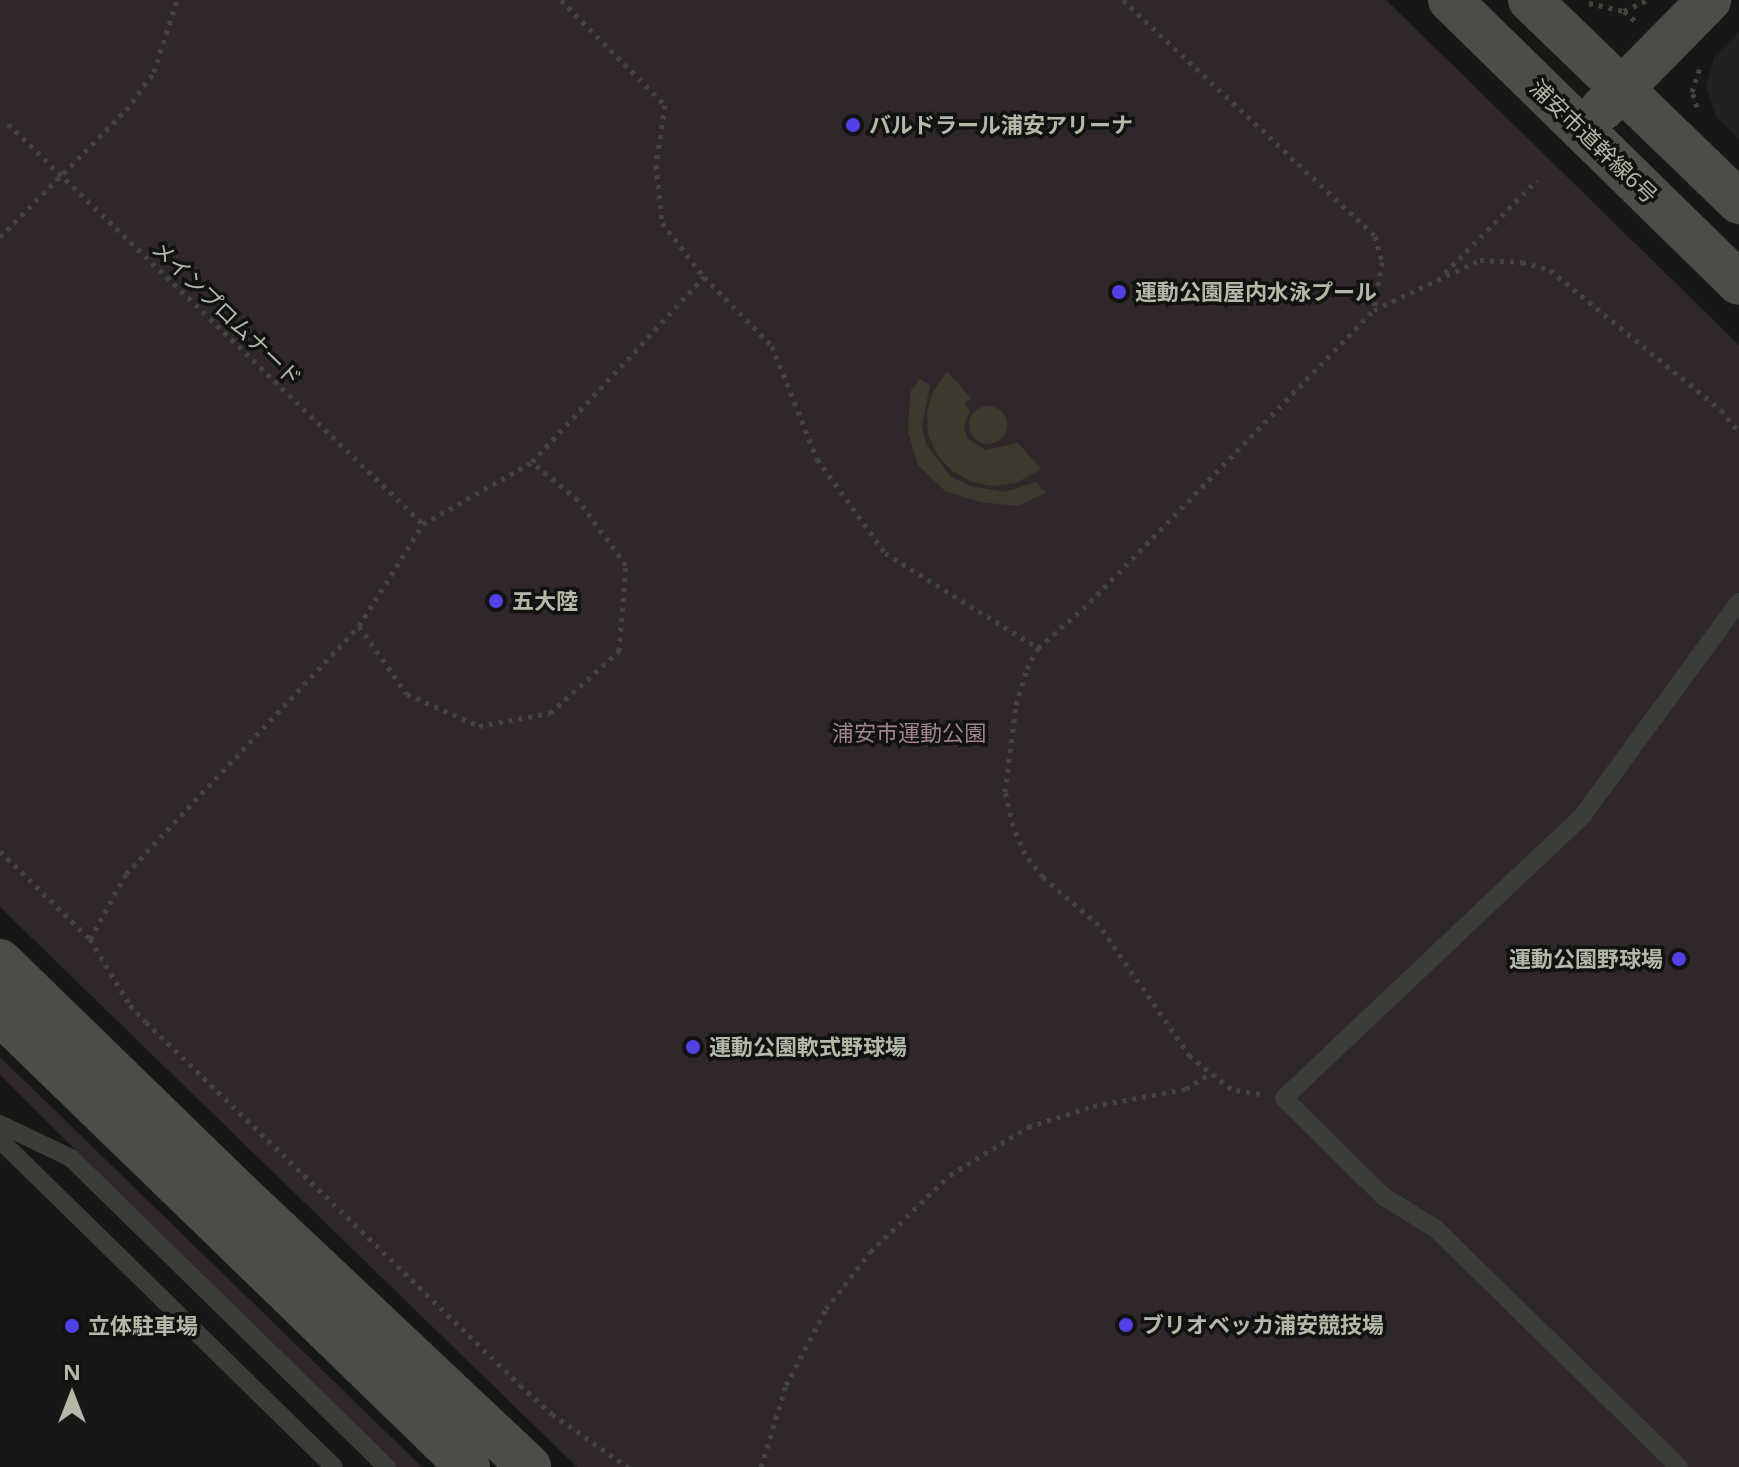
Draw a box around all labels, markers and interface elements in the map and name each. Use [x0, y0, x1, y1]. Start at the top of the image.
street label: 浦安市道幹線6号 [1525, 74, 1663, 208]
place label: バルドラール浦安アリーナ [869, 112, 1133, 138]
marker: バルドラール浦安アリーナ [844, 116, 862, 134]
street label: メインプロムナード [147, 235, 307, 391]
place label: 運動公園屋内水泳プール [1135, 279, 1377, 305]
marker: 運動公園屋内水泳プール [1110, 283, 1128, 301]
place label: 五大陸 [512, 588, 578, 614]
marker: 五大陸 [487, 592, 505, 610]
park label: 浦安市運動公園 [832, 720, 986, 746]
place label: 運動公園野球場 [1509, 946, 1663, 972]
marker: 運動公園野球場 [1670, 950, 1688, 968]
place label: 運動公園軟式野球場 [709, 1034, 907, 1060]
marker: 運動公園軟式野球場 [684, 1038, 702, 1056]
place label: ブリオベッカ浦安競技場 [1142, 1312, 1384, 1338]
place label: 立体駐車場 [88, 1313, 198, 1339]
marker: ブリオベッカ浦安競技場 [1117, 1316, 1135, 1334]
marker: 立体駐車場 [63, 1317, 81, 1335]
north arrow [32, 1355, 112, 1435]
text: N [63, 1356, 81, 1386]

